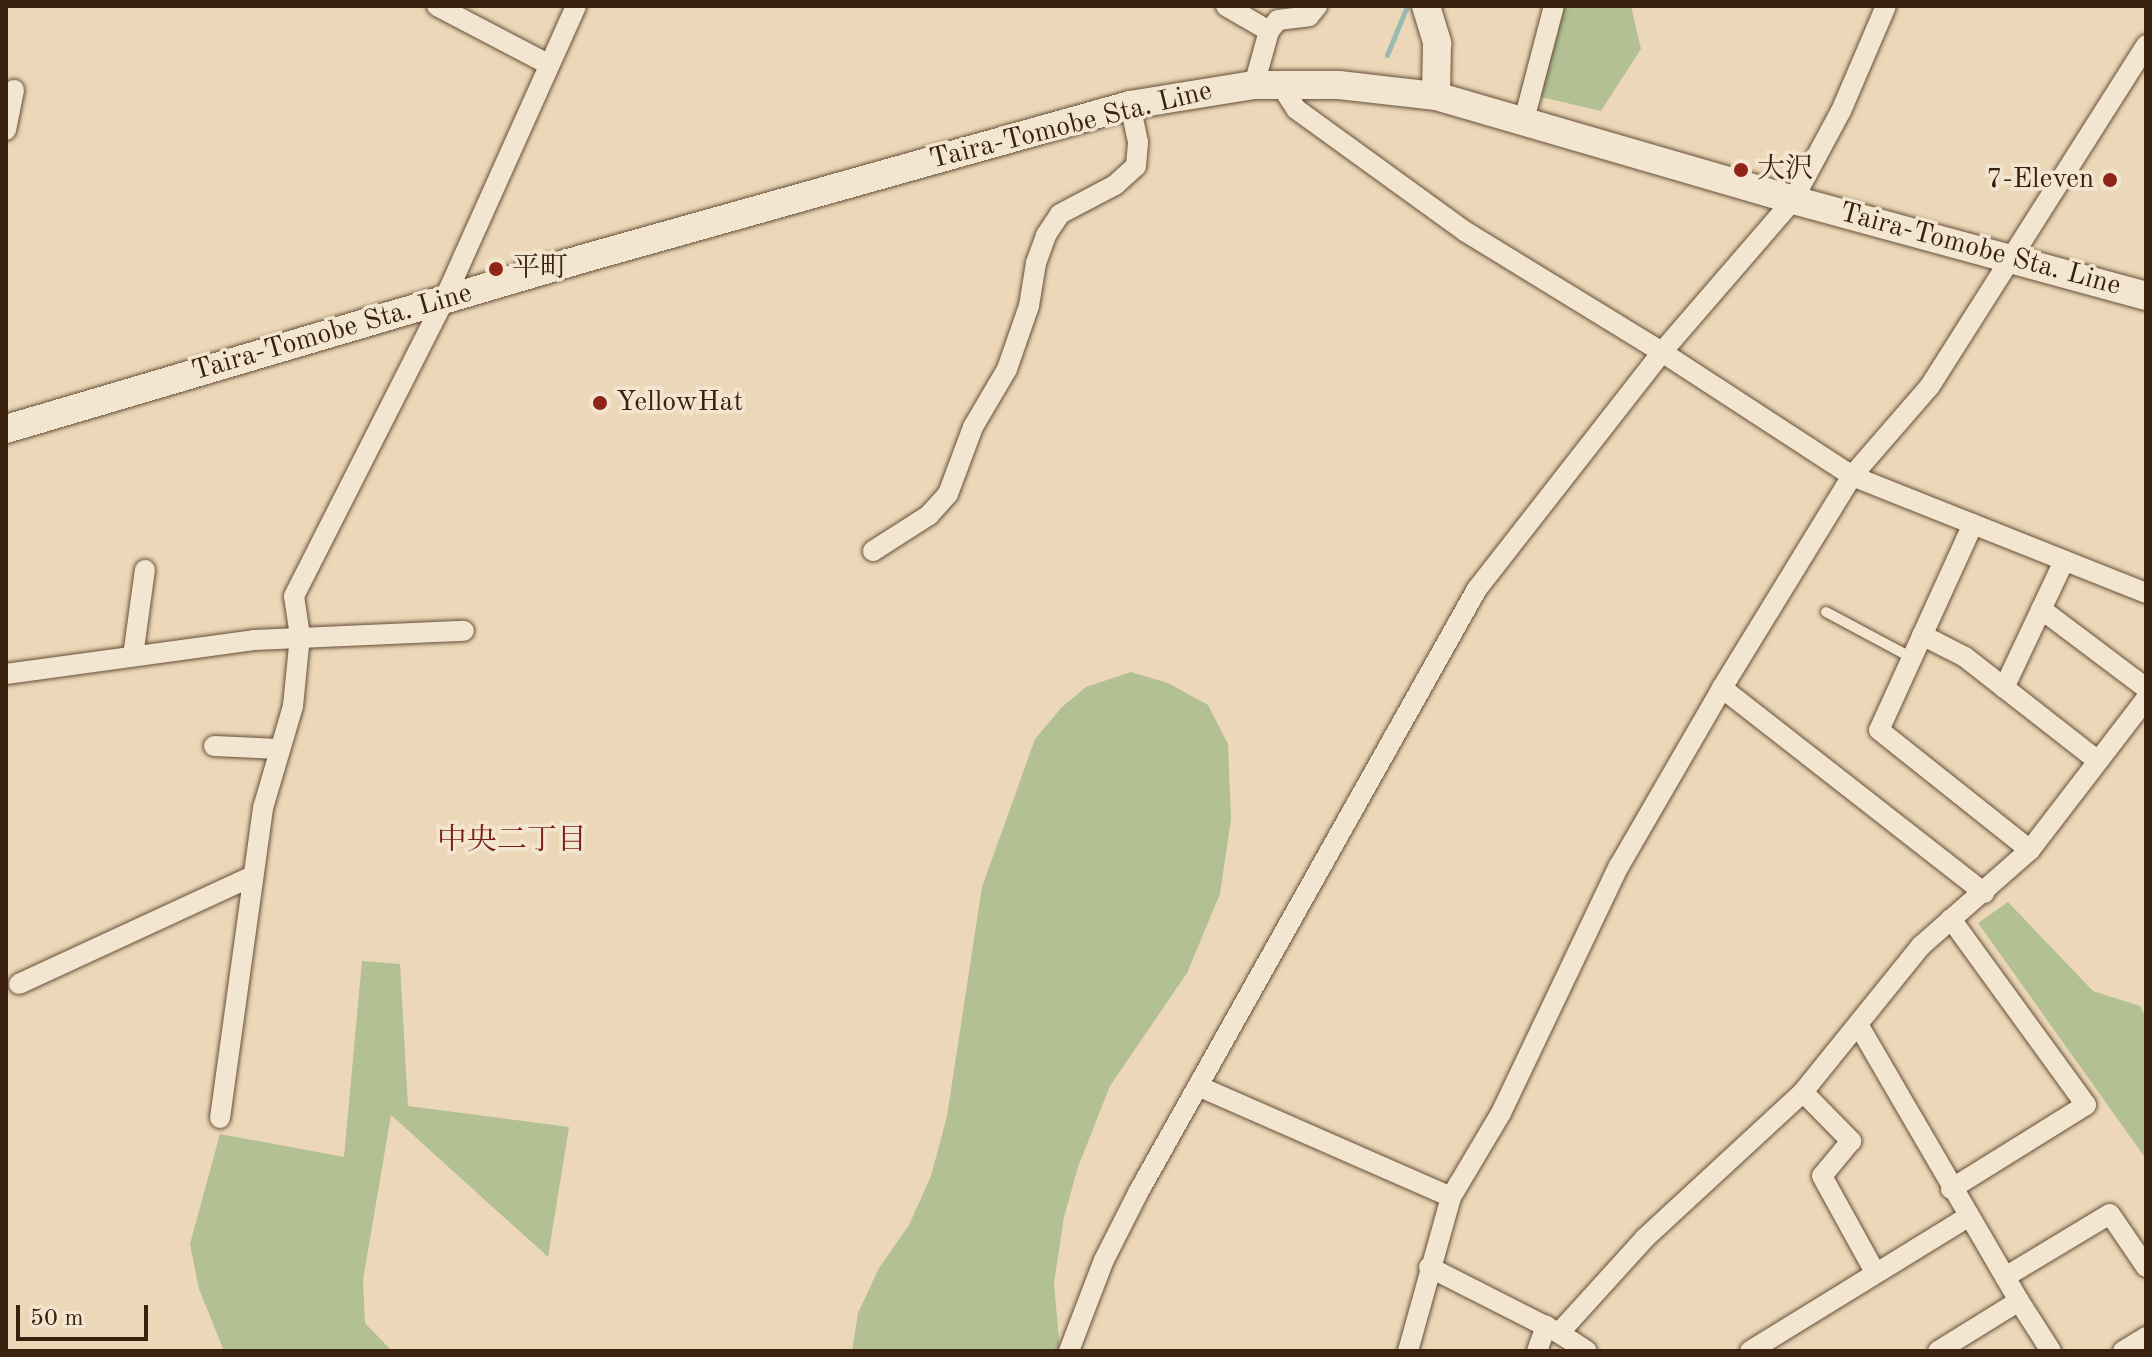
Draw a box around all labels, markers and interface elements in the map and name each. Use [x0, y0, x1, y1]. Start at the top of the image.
street label: Taira-Tomobe Sta. Line [926, 75, 1216, 177]
place label: 大沢 [1757, 153, 1813, 187]
marker: 大沢 [1732, 161, 1750, 179]
place label: 7-Eleven [1986, 163, 2094, 197]
marker: 7-Eleven [2101, 171, 2119, 189]
street label: Taira-Tomobe Sta. Line [1836, 196, 2124, 304]
place label: 平町 [512, 252, 568, 286]
marker: 平町 [487, 260, 505, 278]
street label: Taira-Tomobe Sta. Line [188, 277, 476, 389]
place label: YellowHat [616, 386, 743, 420]
marker: YellowHat [591, 394, 609, 412]
district label: 中央二丁目 [437, 823, 587, 859]
scale bar [20, 1289, 152, 1339]
text: 50 m [30, 1307, 84, 1331]

